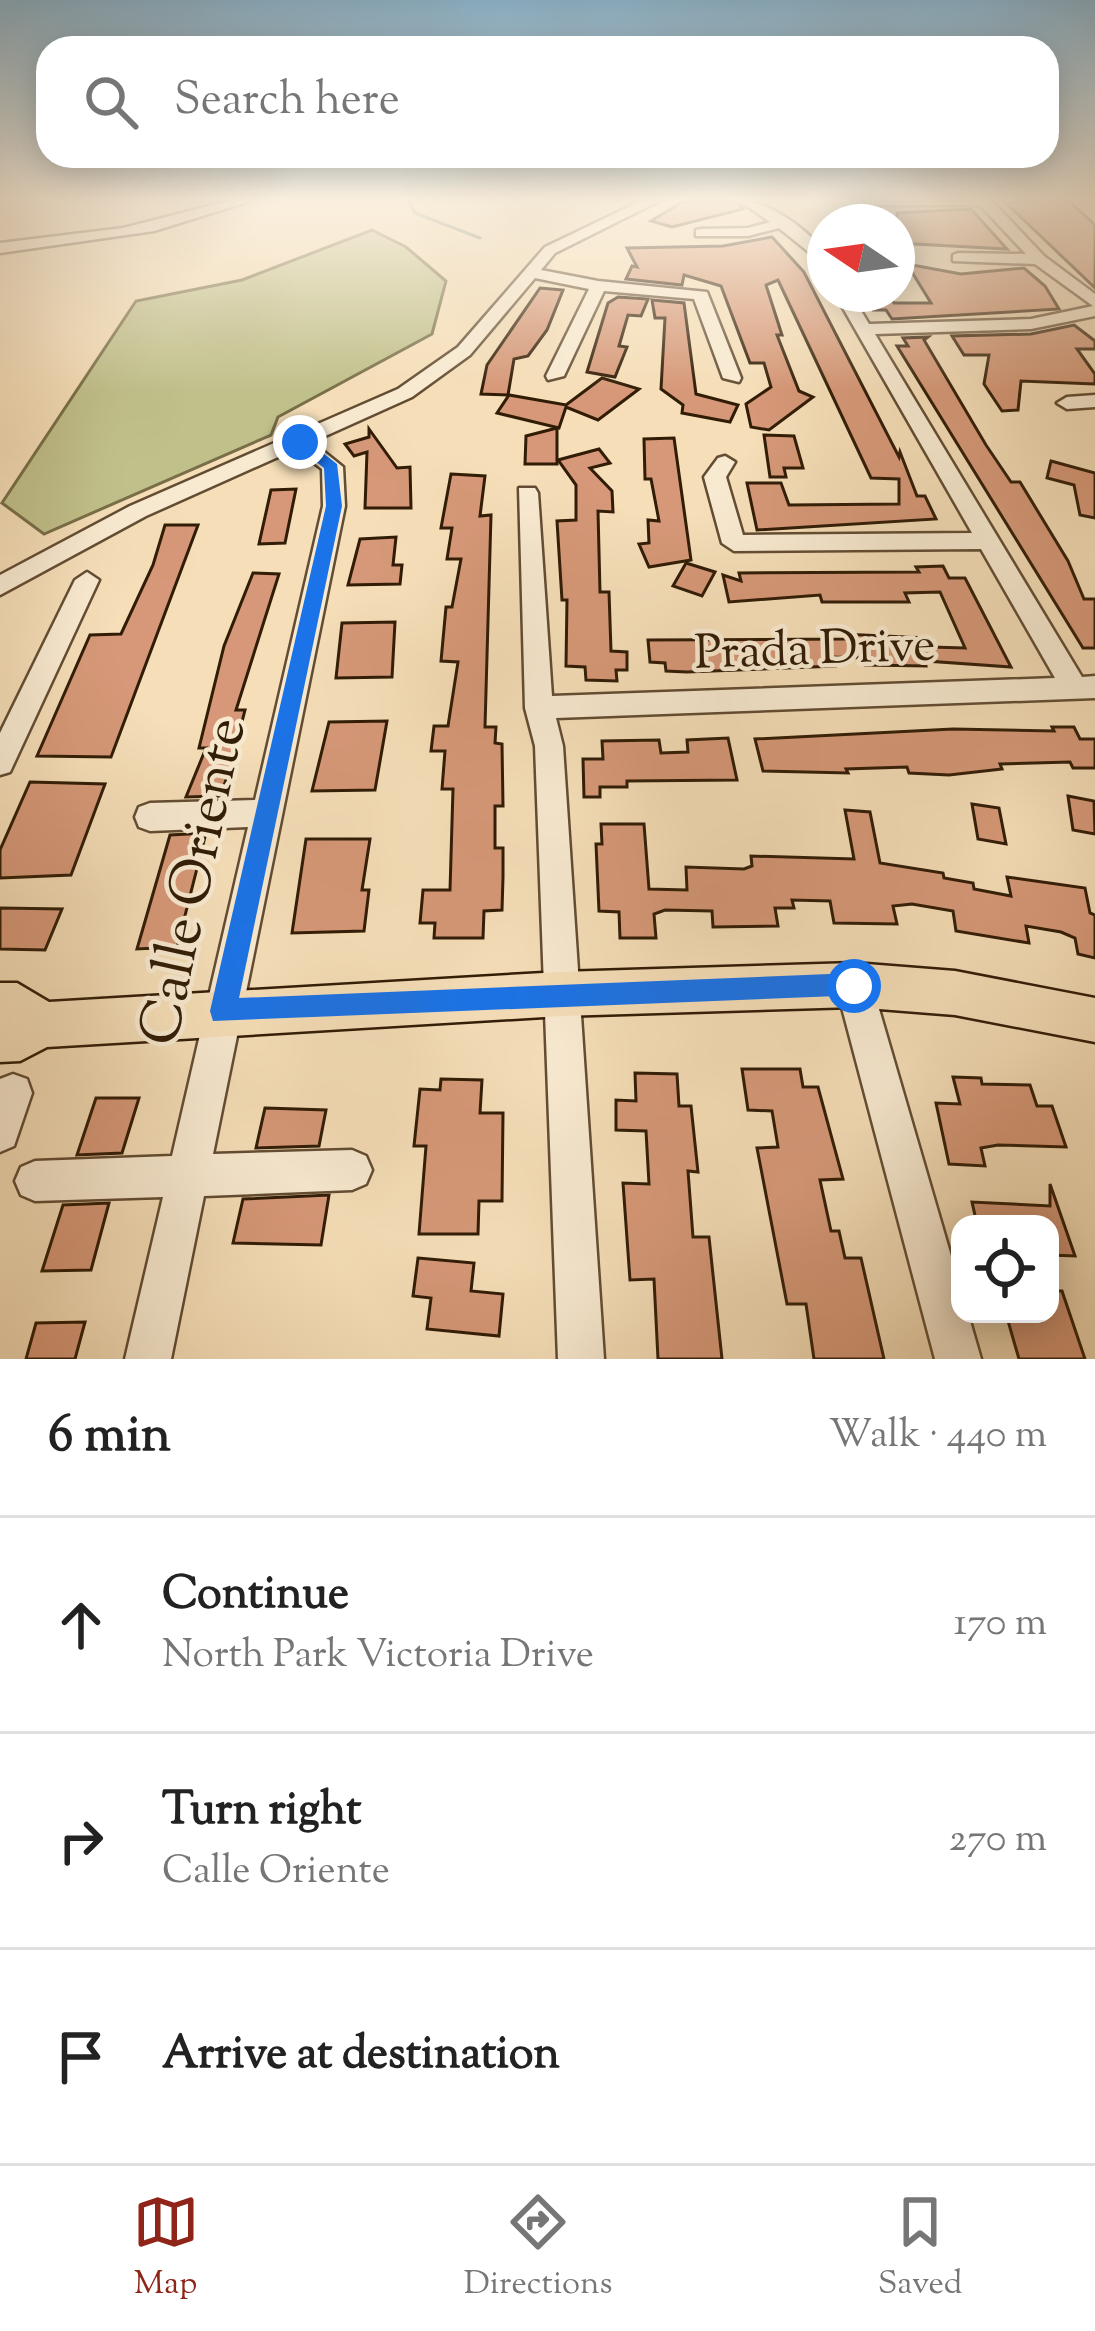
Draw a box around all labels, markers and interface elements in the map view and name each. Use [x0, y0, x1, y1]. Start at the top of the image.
search box [36, 36, 1059, 168]
icon: search [78, 69, 144, 135]
text: Search here [174, 70, 400, 135]
north arrow [807, 204, 915, 312]
route end [273, 415, 327, 469]
street label: Prada Drive [693, 613, 937, 691]
street label: Calle Oriente [121, 711, 271, 1053]
route start [827, 959, 881, 1013]
map controls [951, 1215, 1059, 1323]
button: locate [951, 1215, 1059, 1323]
text: 6 min [48, 1401, 171, 1474]
text: Walk · 440 m [829, 1409, 1047, 1465]
text: Continue [162, 1564, 349, 1629]
icon: ahead [48, 1592, 114, 1658]
text: 170 m [954, 1597, 1047, 1653]
text: North Park Victoria Drive [162, 1629, 594, 1685]
text: Turn right [162, 1780, 361, 1845]
icon: right [48, 1808, 114, 1874]
text: 270 m [949, 1813, 1047, 1869]
text: Calle Oriente [162, 1845, 390, 1901]
icon: arrive [48, 2024, 114, 2090]
text: Arrive at destination [162, 2024, 560, 2089]
tab: Map [133, 2189, 199, 2309]
tab: Directions [464, 2189, 613, 2309]
tab: Saved [878, 2189, 962, 2309]

